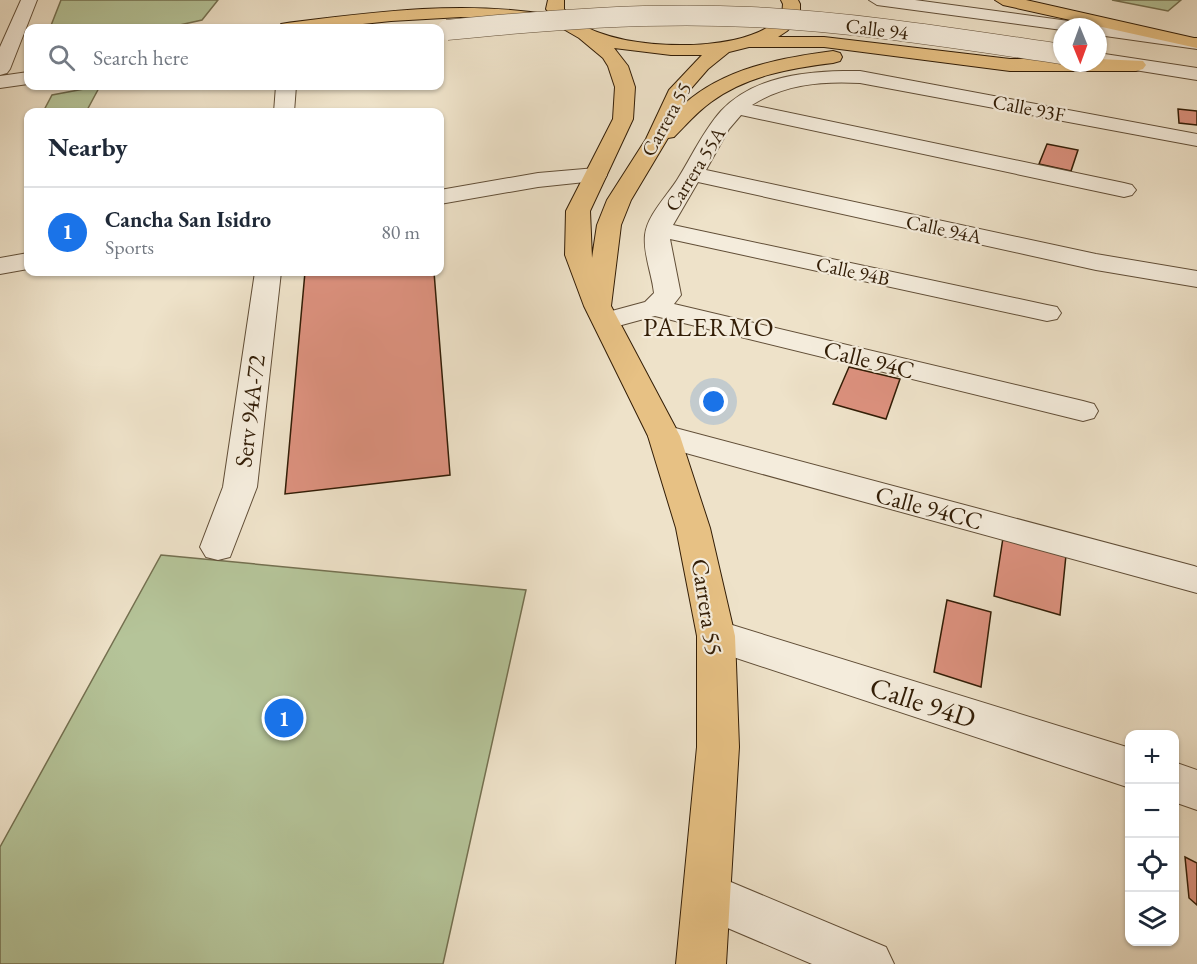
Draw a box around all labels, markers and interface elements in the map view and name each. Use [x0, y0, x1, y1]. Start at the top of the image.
street label: Calle 94 [844, 12, 910, 46]
north arrow [1053, 18, 1107, 72]
search box [24, 24, 444, 90]
icon: search [45, 41, 78, 74]
text: Search here [93, 43, 188, 72]
street label: Carrera 55 [635, 77, 697, 161]
street label: Calle 93F [991, 88, 1067, 128]
street label: Carrera 55A [659, 122, 731, 216]
text: Nearby [48, 130, 128, 164]
text: Cancha San Isidro [105, 205, 271, 234]
street label: Calle 94A [904, 208, 984, 250]
text: 1 [62, 219, 73, 245]
text: 80 m [381, 219, 420, 245]
text: Sports [105, 234, 154, 260]
street label: Calle 94B [814, 251, 892, 291]
district label: PALERMO [643, 310, 775, 344]
street label: Calle 94C [821, 333, 918, 386]
street label: Serv 94A-72 [227, 352, 272, 469]
your location [699, 387, 728, 416]
street label: Calle 94CC [872, 478, 986, 537]
street label: Carrera 55 [685, 556, 730, 657]
street label: Calle 94D [866, 668, 980, 736]
pin: 1 [264, 696, 304, 740]
map controls [1125, 730, 1179, 946]
button: + [1125, 730, 1179, 784]
button: − [1125, 784, 1179, 838]
button: locate [1125, 838, 1179, 892]
button: layers [1125, 892, 1179, 946]

